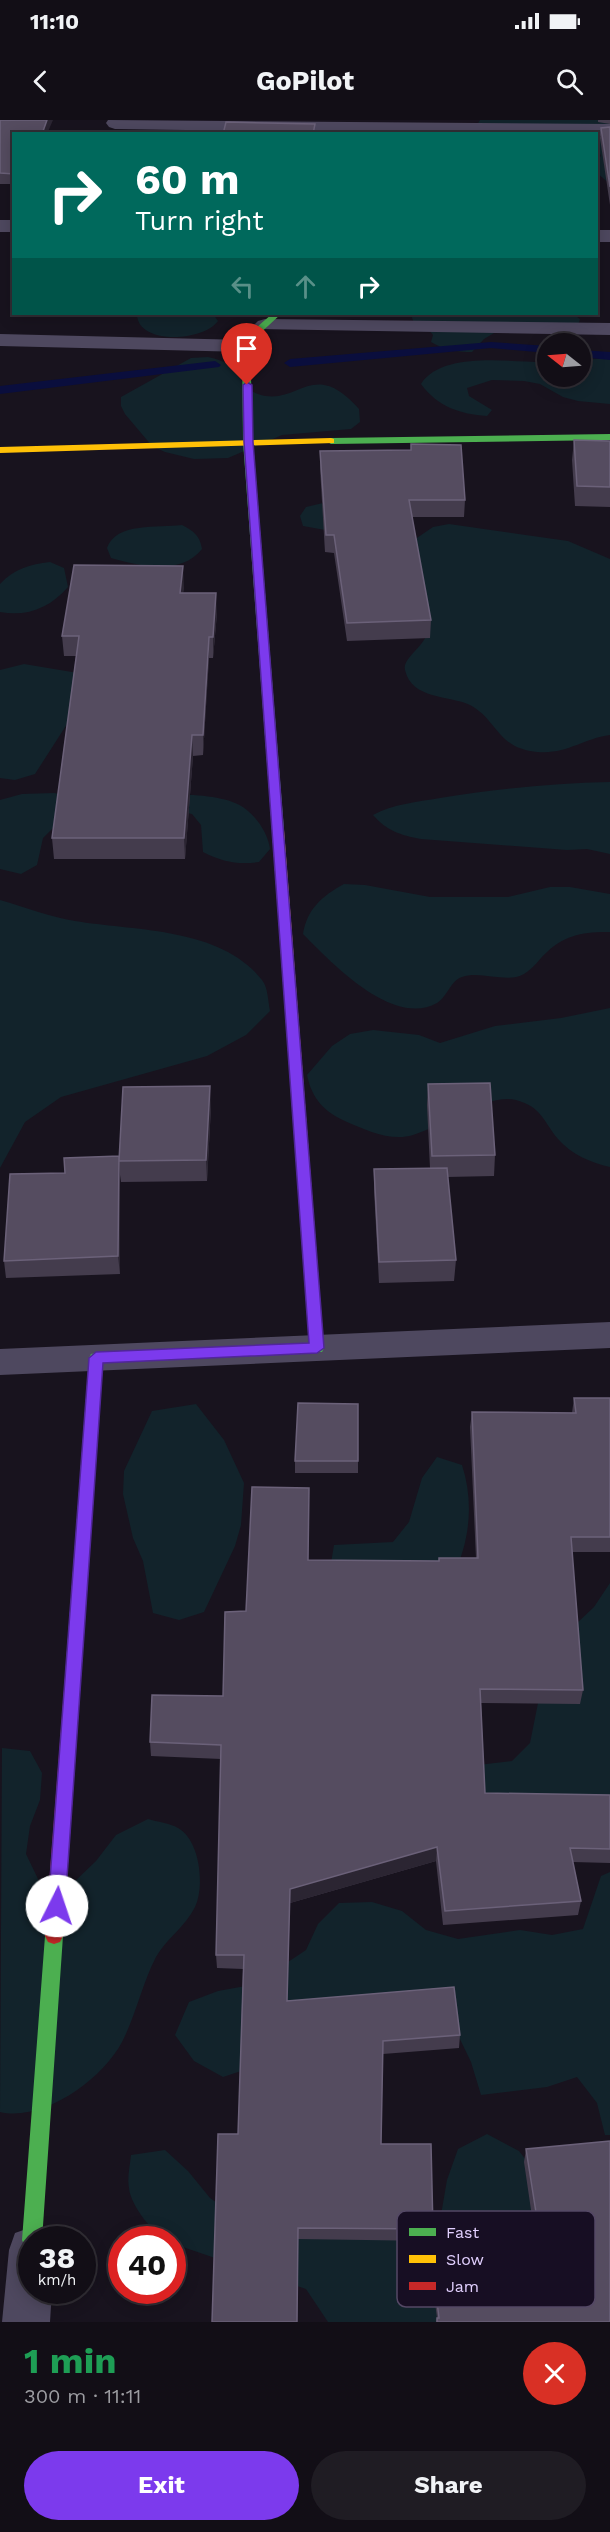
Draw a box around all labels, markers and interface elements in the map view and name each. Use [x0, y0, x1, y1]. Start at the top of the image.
text: 11:10 [30, 9, 79, 34]
icon: back [24, 65, 57, 98]
text: GoPilot [256, 65, 354, 97]
icon: search [553, 65, 586, 98]
text: 60 m [135, 155, 239, 204]
icon: right [36, 156, 114, 234]
text: Turn right [135, 205, 264, 237]
icon: left [226, 270, 259, 303]
icon: ahead [289, 270, 322, 303]
icon: right [352, 270, 385, 303]
pin [221, 323, 272, 385]
icon: arrive [230, 332, 263, 365]
north arrow [537, 333, 591, 387]
map controls [537, 333, 591, 387]
position arrow [25, 1874, 89, 1938]
legend [397, 2211, 595, 2307]
text: Fast [446, 2223, 479, 2242]
speed limit sign: 40 [108, 2226, 186, 2304]
text: 38 [39, 2240, 75, 2275]
text: Slow [446, 2250, 484, 2269]
text: km/h [38, 2271, 76, 2289]
text: Jam [446, 2277, 479, 2296]
text: 1 min [24, 2340, 116, 2382]
button: close [523, 2342, 586, 2405]
text: 300 m · 11:11 [24, 2384, 141, 2408]
button: Exit [24, 2451, 299, 2520]
button: Share [311, 2451, 586, 2520]

